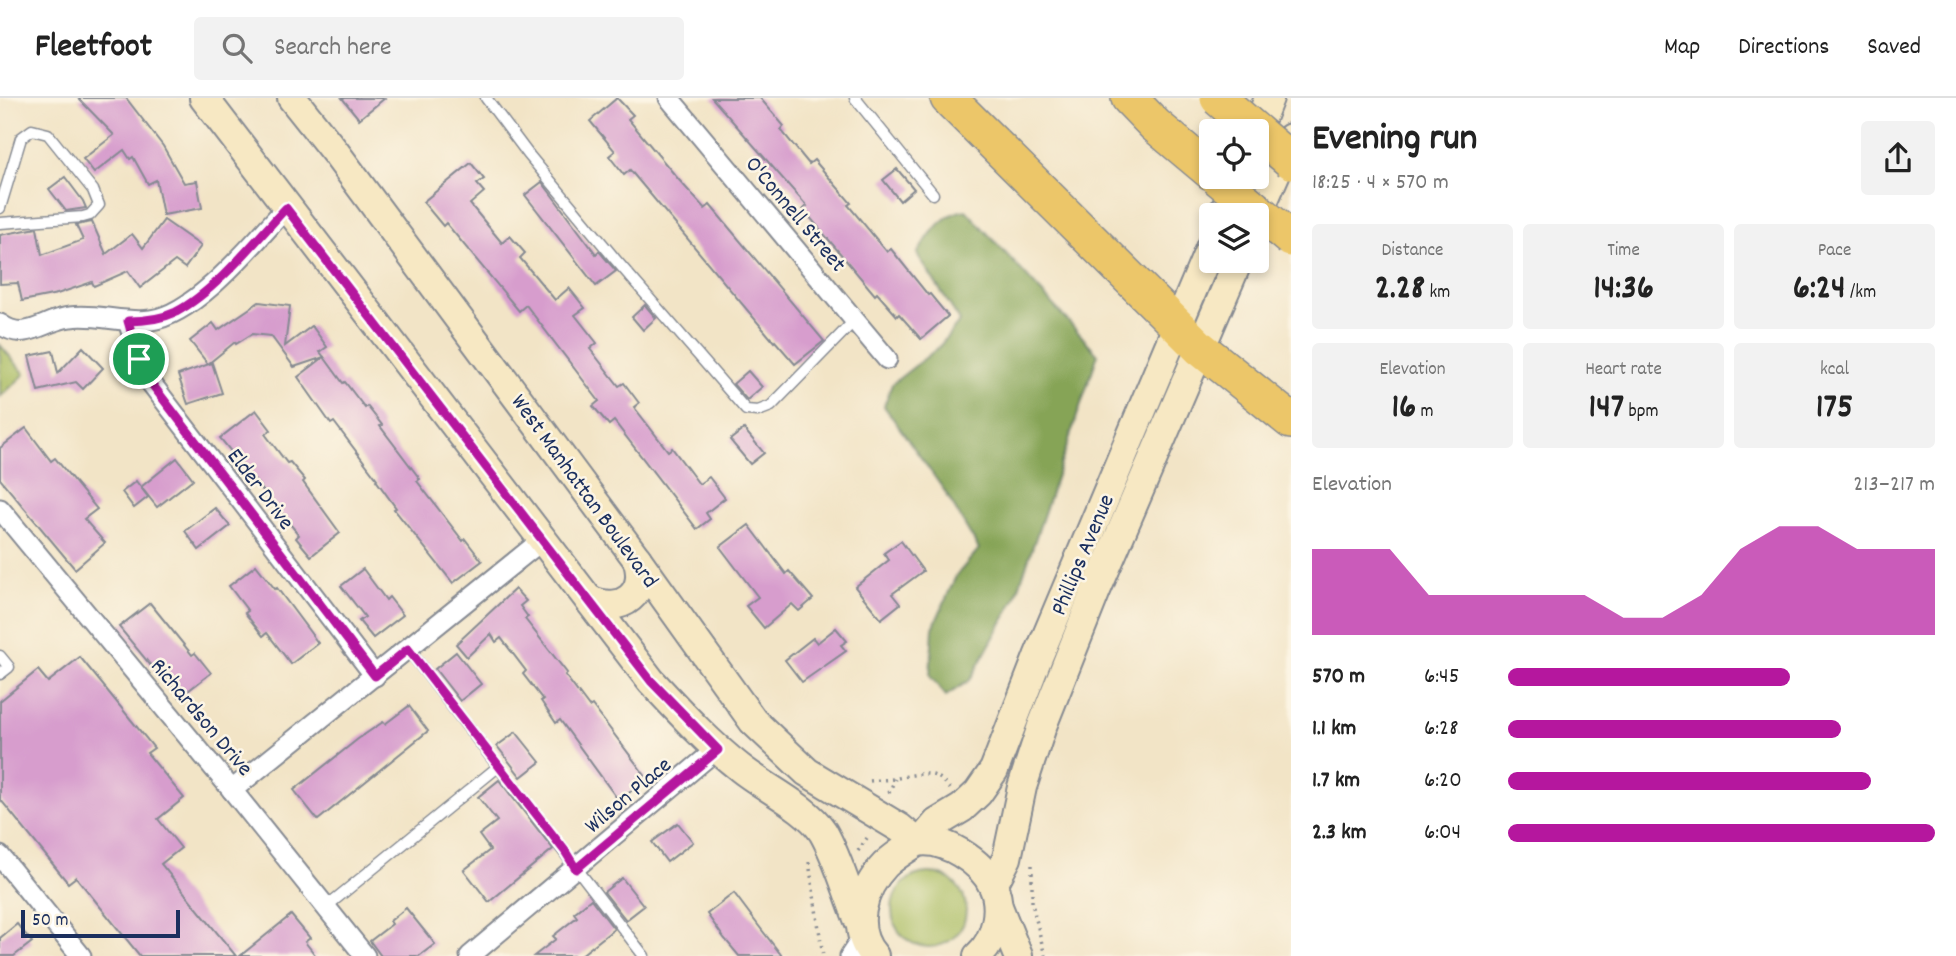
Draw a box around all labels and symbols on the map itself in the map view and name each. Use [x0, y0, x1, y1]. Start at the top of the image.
street label: O'Connell Street [736, 150, 853, 281]
pin [109, 329, 169, 389]
street label: West Manhattan Boulevard [501, 388, 665, 596]
street label: Elder Drive [217, 442, 301, 538]
street label: Phillips Avenue [1044, 490, 1125, 621]
street label: Richardson Drive [141, 652, 260, 785]
street label: Wilson Place [579, 750, 680, 843]
scale bar [21, 907, 180, 939]

